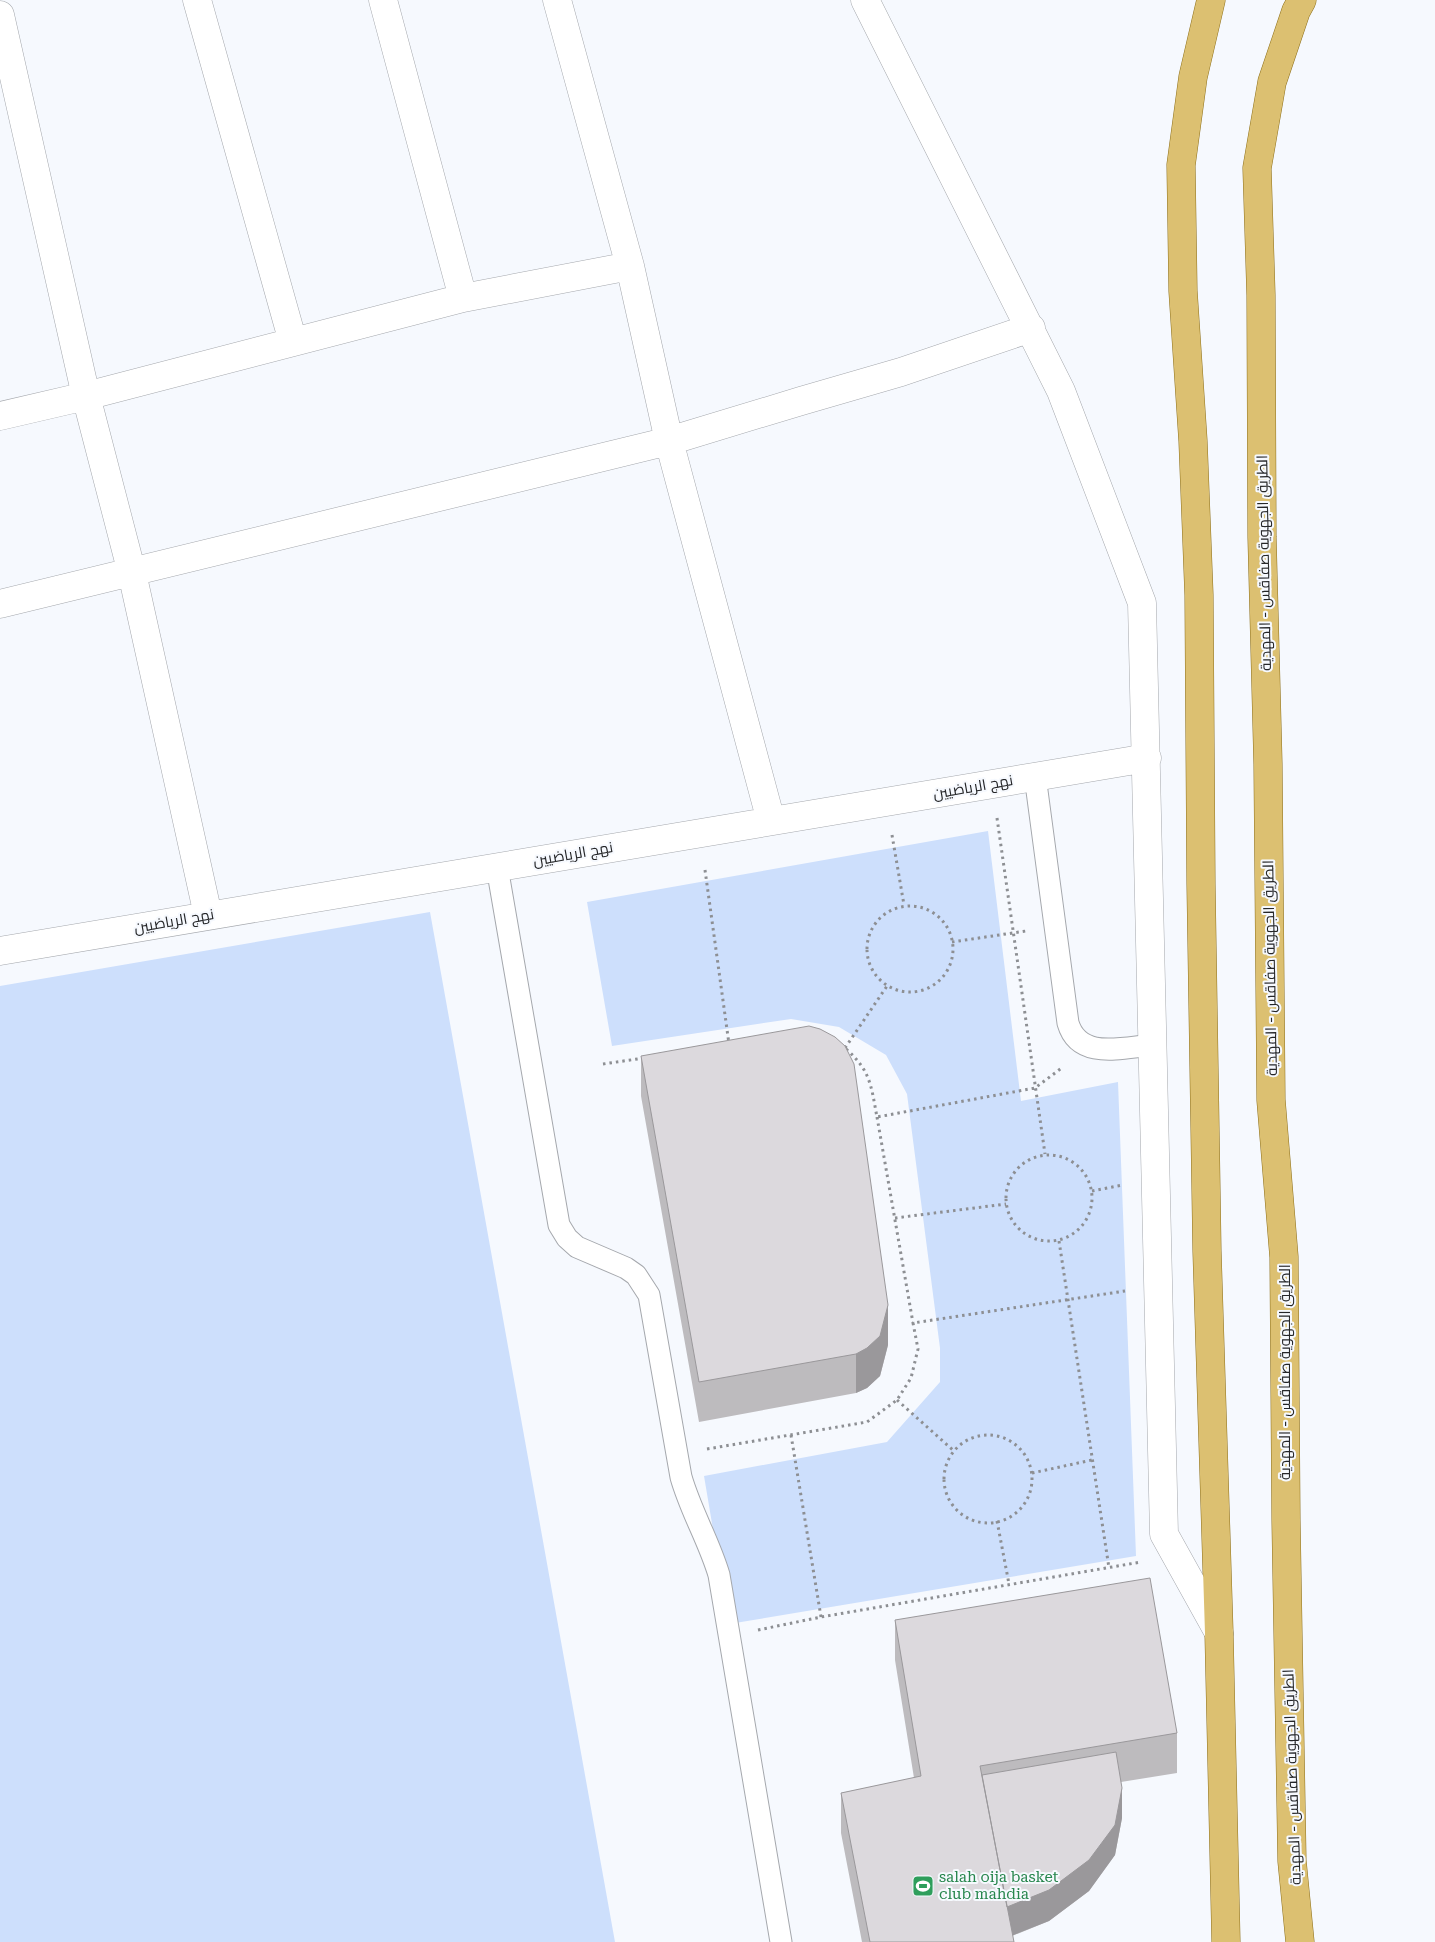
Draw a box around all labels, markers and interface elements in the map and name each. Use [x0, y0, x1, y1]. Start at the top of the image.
street label: الطريق الجهوية صفاقس - المهدية [1253, 455, 1276, 671]
street label: نهج الرياضيين [932, 771, 1015, 805]
street label: نهج الرياضيين [532, 838, 615, 872]
street label: الطريق الجهوية صفاقس - المهدية [1259, 860, 1282, 1076]
street label: نهج الرياضيين [133, 905, 216, 939]
street label: الطريق الجهوية صفاقس - المهدية [1276, 1264, 1295, 1480]
street label: الطريق الجهوية صفاقس - المهدية [1279, 1669, 1306, 1885]
place label: salah oija basket club mahdia [939, 1868, 1059, 1903]
sports icon: salah oija basket club mahdia [911, 1874, 935, 1898]

